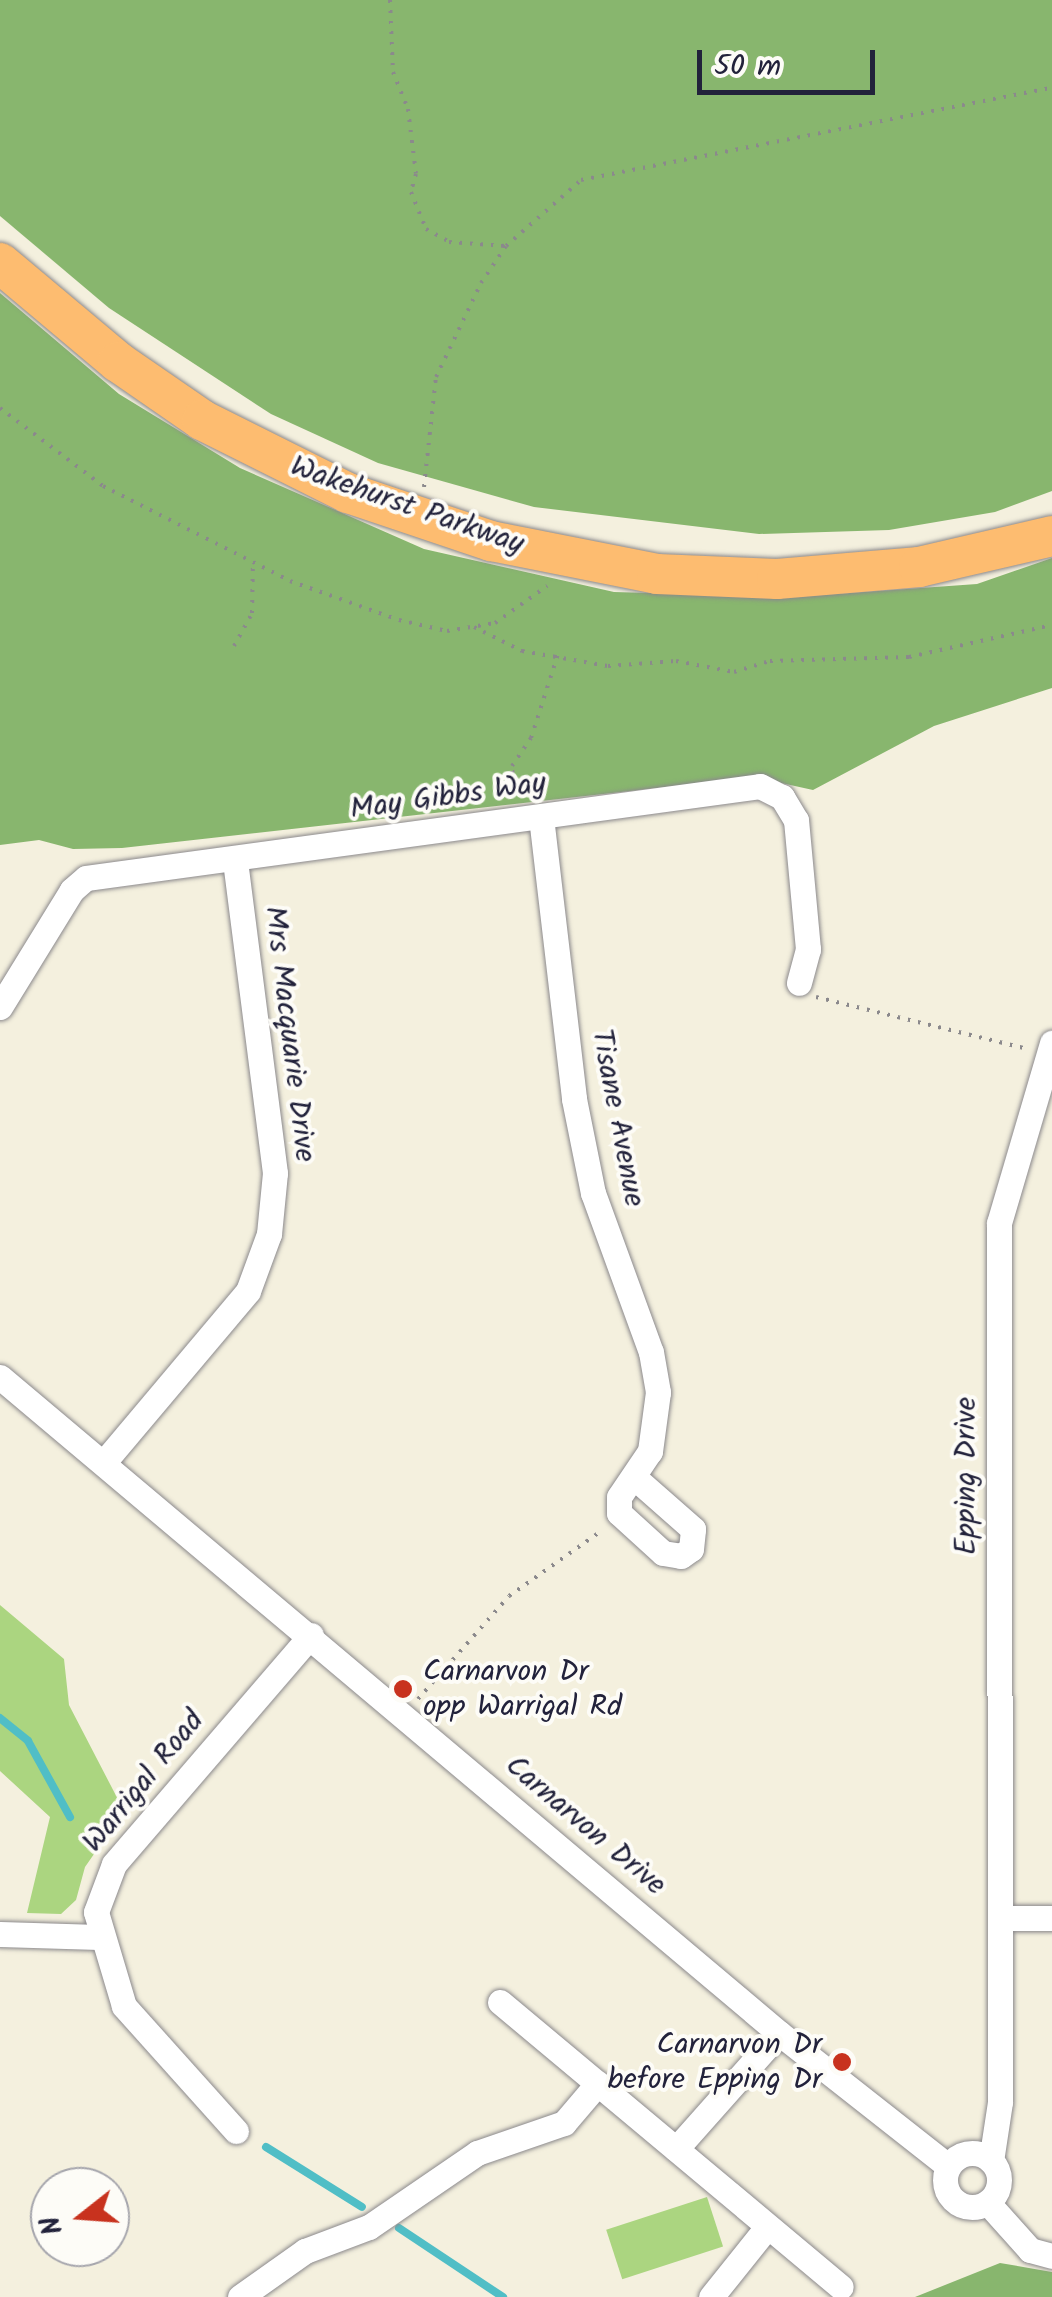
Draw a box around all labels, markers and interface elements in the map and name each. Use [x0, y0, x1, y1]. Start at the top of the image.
scale bar [702, 30, 880, 92]
text: 50 m [714, 43, 781, 91]
street label: Wakehurst Parkway [285, 449, 529, 563]
street label: May Gibbs Way [348, 765, 548, 829]
street label: Mrs Macquarie Drive [255, 904, 323, 1164]
street label: Tisane Avenue [582, 1026, 652, 1210]
street label: Epping Drive [949, 1397, 985, 1555]
place label: Carnarvon Dr opp Warrigal Rd [423, 1654, 622, 1724]
marker: Carnarvon Dr opp Warrigal Rd [392, 1678, 414, 1700]
street label: Warrigal Road [76, 1704, 212, 1860]
street label: Carnarvon Drive [497, 1748, 673, 1904]
place label: Carnarvon Dr before Epping Dr [608, 2027, 822, 2098]
marker: Carnarvon Dr before Epping Dr [831, 2051, 853, 2073]
north arrow [30, 2167, 130, 2267]
text: N [29, 2210, 77, 2240]

